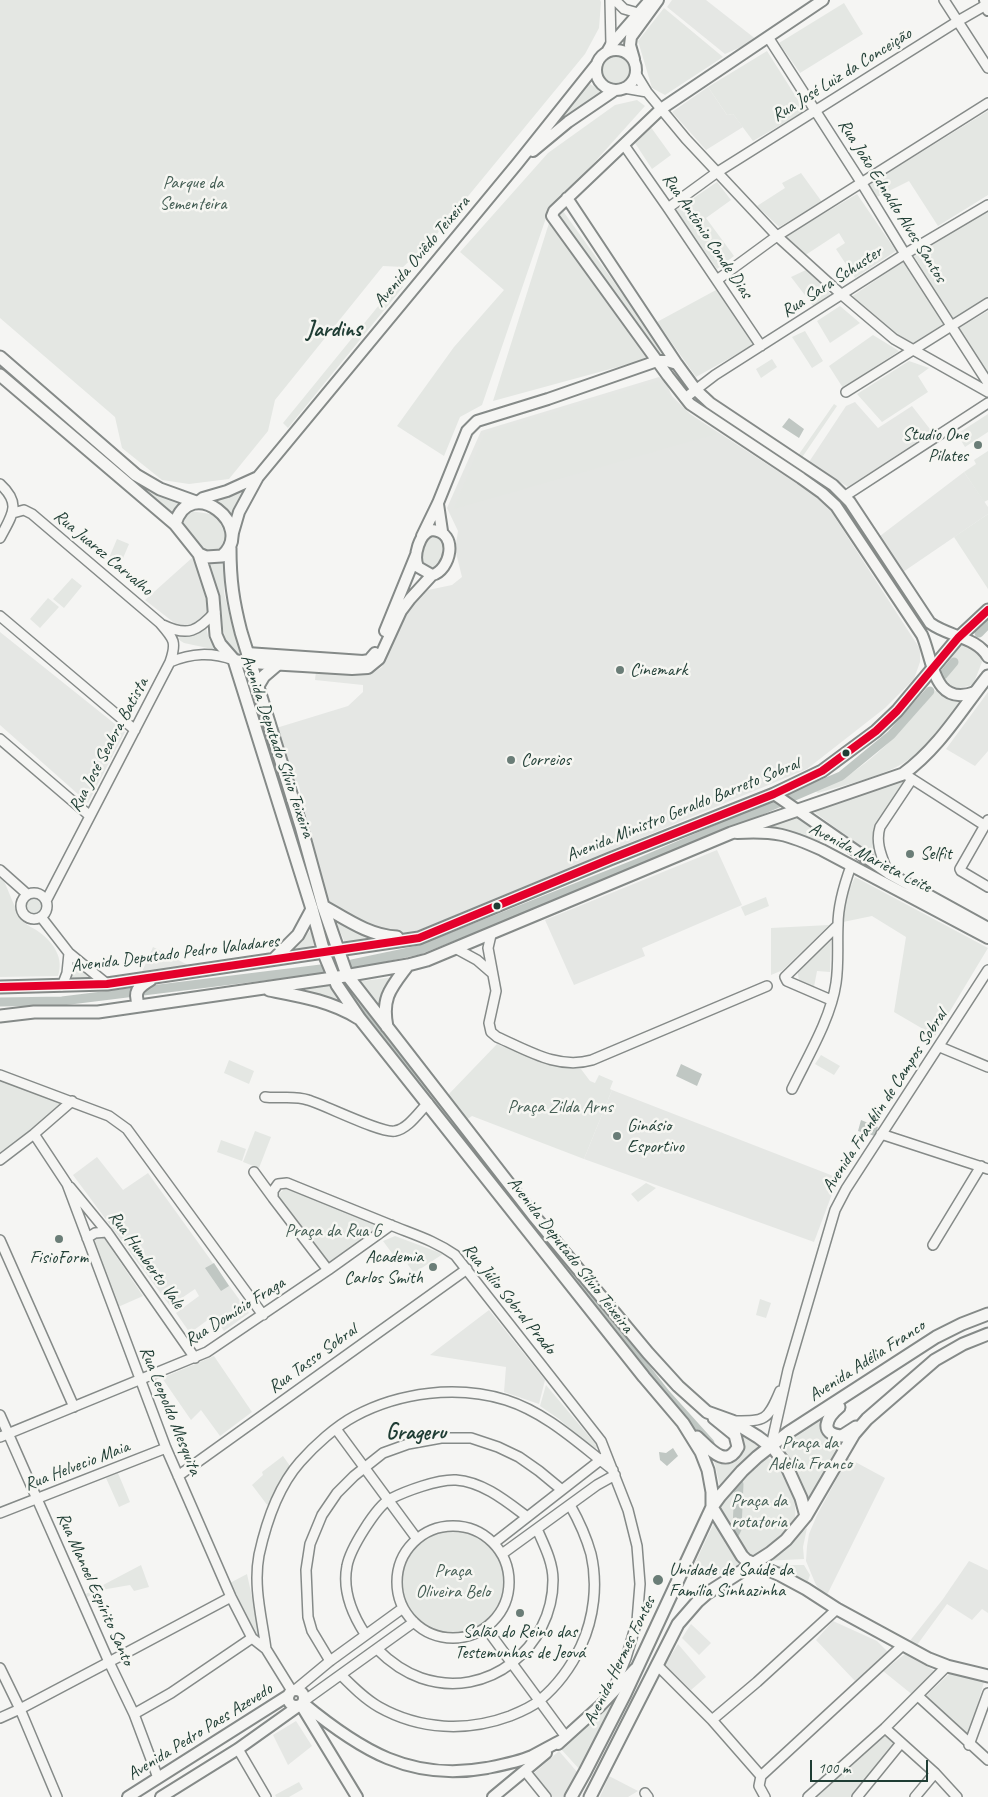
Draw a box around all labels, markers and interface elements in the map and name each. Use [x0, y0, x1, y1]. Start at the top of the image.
street label: Rua José Luiz da Conceição [768, 23, 916, 127]
street label: Rua João Ednaldo Alves Santos [833, 115, 951, 287]
street label: Rua Antônio Conde Dias [657, 169, 757, 303]
park label: Parque da Sementeira [159, 172, 227, 214]
street label: Avenida Oviêdo Teixeira [369, 192, 475, 312]
street label: Rua Sara Schuster [778, 241, 886, 323]
district label: Jardins [306, 317, 362, 343]
place label: Studio One Pilates [902, 424, 968, 466]
marker: Studio One Pilates [972, 439, 984, 451]
street label: Rua Juarez Carvalho [49, 505, 157, 601]
street label: Avenida Deputado Sílvio Teixeira [236, 652, 318, 840]
place label: Cinemark [630, 659, 687, 681]
marker: Cinemark [614, 664, 626, 676]
street label: Rua José Seabra Batista [65, 674, 153, 816]
unlabelled marker [841, 748, 851, 758]
place label: Correios [521, 749, 571, 771]
street label: Avenida Ministro Geraldo Barreto Sobral [563, 753, 803, 867]
marker: Correios [505, 754, 517, 766]
street label: Avenida Marieta Leite [805, 818, 935, 898]
place label: Selfit [920, 843, 952, 865]
marker: Selfit [904, 848, 916, 860]
unlabelled marker [492, 901, 502, 911]
street label: Avenida Deputado Pedro Valadares [70, 931, 280, 977]
street label: Avenida Franklin de Campos Sobral [818, 1006, 952, 1196]
park label: Praça Zilda Arns [507, 1096, 613, 1118]
place label: Ginásio Esportivo [627, 1115, 684, 1158]
marker: Ginásio Esportivo [611, 1130, 623, 1142]
street label: Avenida Deputado Sílvio Teixeira [502, 1173, 638, 1337]
street label: Rua Humberto Vale [103, 1207, 189, 1313]
park label: Praça da Rua G [285, 1220, 381, 1242]
marker: FisioForm [53, 1233, 65, 1245]
street label: Rua Júlio Sobral Prado [458, 1239, 560, 1359]
place label: Academia Carlos Smith [344, 1246, 423, 1288]
place label: FisioForm [30, 1247, 88, 1269]
marker: Academia Carlos Smith [427, 1261, 439, 1273]
street label: Rua Domício Fraga [181, 1273, 289, 1351]
street label: Avenida Adélia Franco [805, 1315, 929, 1407]
street label: Rua Tasso Sobral [264, 1320, 362, 1398]
street label: Rua Leopoldo Mesquita [134, 1344, 206, 1478]
district label: Grageru [386, 1420, 446, 1446]
park label: Praça da Adelia Franco [768, 1432, 852, 1475]
street label: Rua Helvecio Maia [21, 1436, 133, 1496]
park label: Praça da rotatoria [731, 1490, 787, 1532]
street label: Rua Manoel Espírito Santo [52, 1509, 138, 1669]
place label: Unidade de Saúde da Família Sinhazinha [669, 1559, 793, 1602]
park label: Praça Oliveira Belo [416, 1560, 490, 1602]
marker: Unidade de Saúde da Família Sinhazinha [651, 1573, 665, 1587]
street label: Avenida Hermes Fontes [579, 1593, 661, 1729]
marker: Salão do Reino das Testemunhas de Jeová [514, 1607, 526, 1619]
place label: Salão do Reino das Testemunhas de Jeová [455, 1621, 585, 1664]
street label: Avenida Pedro Paes Azevedo [123, 1679, 277, 1785]
scale bar [813, 1750, 930, 1782]
text: 100 m [818, 1759, 850, 1778]

